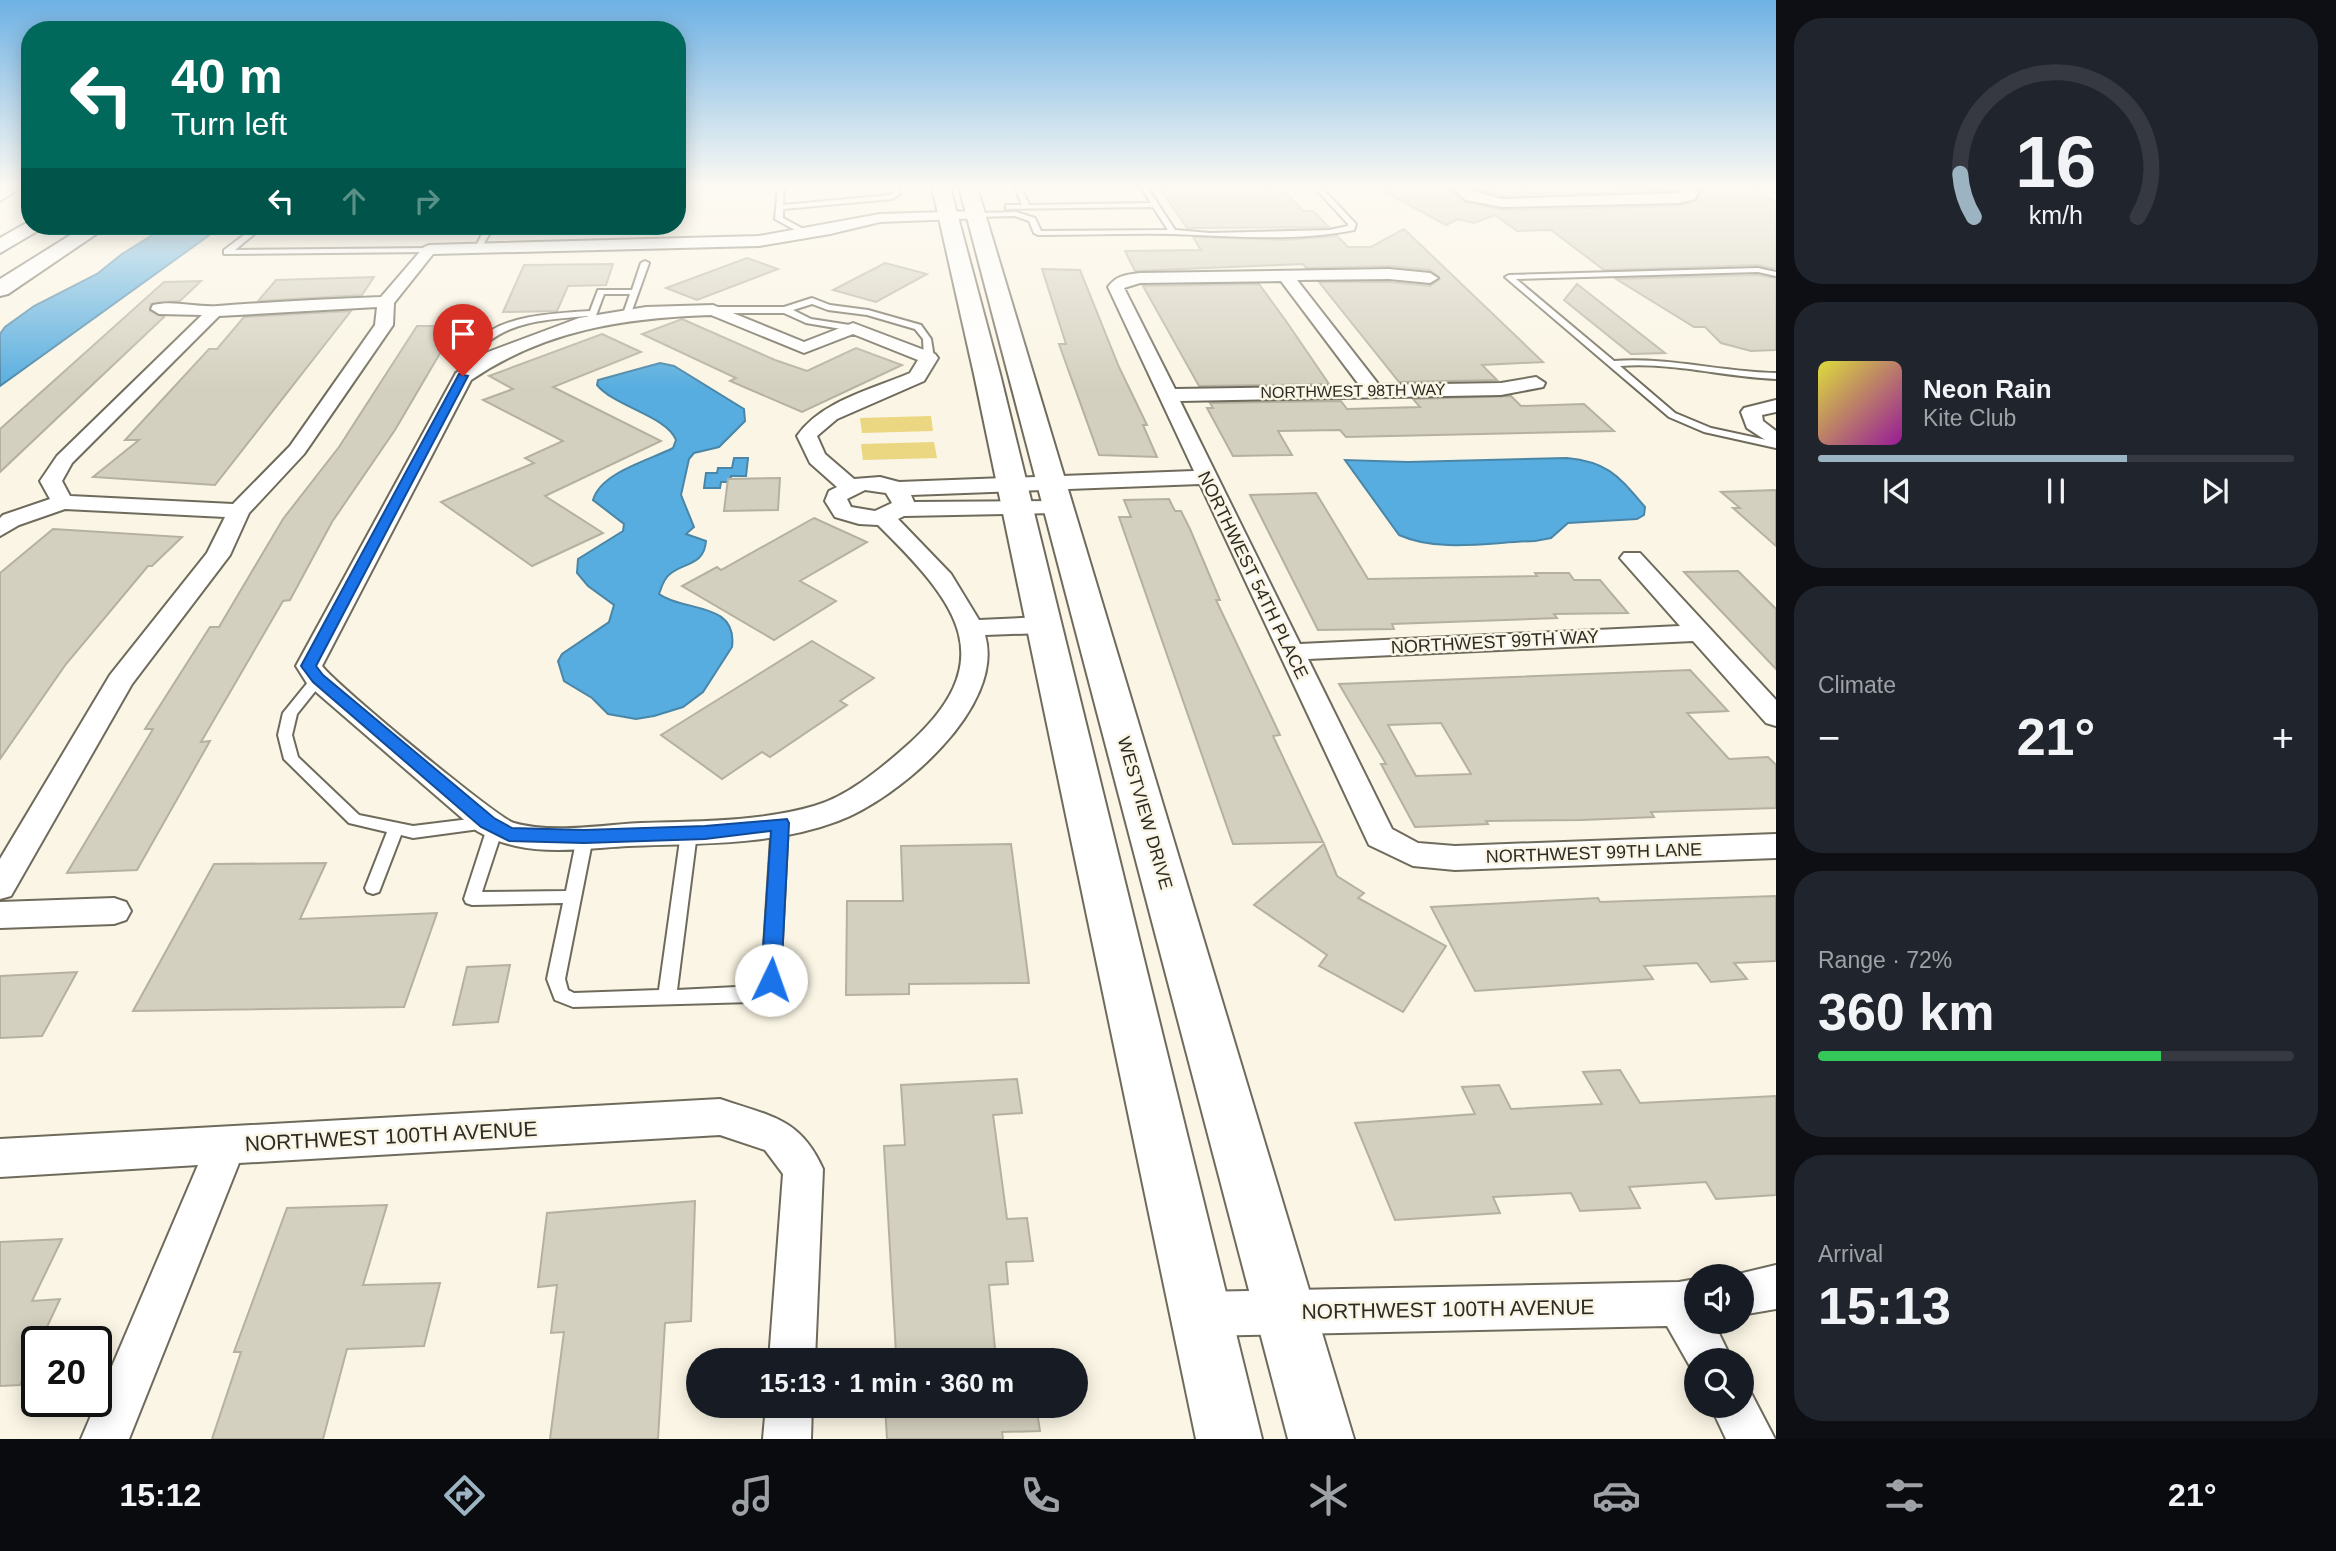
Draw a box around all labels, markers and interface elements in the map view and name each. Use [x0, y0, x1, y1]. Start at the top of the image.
icon: left [56, 49, 147, 140]
text: 40 m [171, 49, 283, 103]
text: Turn left [171, 106, 287, 142]
text: 16 [2016, 121, 2096, 202]
icon: left [262, 182, 300, 220]
icon: ahead [335, 182, 373, 220]
icon: right [408, 182, 446, 220]
text: km/h [2029, 201, 2083, 229]
pin [433, 304, 493, 376]
icon: arrive [444, 315, 482, 353]
text: Neon Rain [1923, 374, 2052, 404]
street label: NORTHWEST 98TH WAY [1260, 381, 1446, 401]
text: Kite Club [1923, 405, 2016, 431]
street label: NORTHWEST 54TH PLACE [1194, 468, 1312, 682]
icon: previous [1878, 472, 1916, 510]
icon: pause [2037, 472, 2075, 510]
icon: next [2196, 472, 2234, 510]
street label: NORTHWEST 99TH WAY [1390, 627, 1600, 657]
text: Climate [1818, 672, 1896, 698]
text: 21° [2017, 708, 2095, 766]
text: − [1818, 717, 1840, 759]
text: + [2272, 717, 2294, 759]
street label: WESTVIEW DRIVE [1114, 734, 1176, 892]
street label: NORTHWEST 99TH LANE [1486, 839, 1702, 867]
position arrow [734, 943, 808, 1017]
text: Range · 72% [1818, 947, 1952, 973]
text: 360 km [1818, 983, 1994, 1041]
street label: NORTHWEST 100TH AVENUE [244, 1117, 538, 1155]
text: Arrival [1818, 1241, 1883, 1267]
map controls [1684, 1264, 1754, 1418]
button: sound [1684, 1264, 1754, 1334]
text: 15:13 [1818, 1277, 1951, 1335]
street label: NORTHWEST 100TH AVENUE [1301, 1295, 1595, 1323]
speed limit sign: 20 [21, 1326, 112, 1417]
button: search [1684, 1348, 1754, 1418]
text: 15:13 · 1 min · 360 m [760, 1368, 1014, 1398]
icon: directions [440, 1471, 489, 1520]
icon: music [728, 1471, 777, 1520]
icon: phone [1016, 1471, 1065, 1520]
icon: climate [1304, 1471, 1353, 1520]
icon: car [1592, 1471, 1641, 1520]
icon: filters [1880, 1471, 1929, 1520]
text: 15:12 [119, 1477, 201, 1513]
text: 21° [2168, 1477, 2217, 1513]

